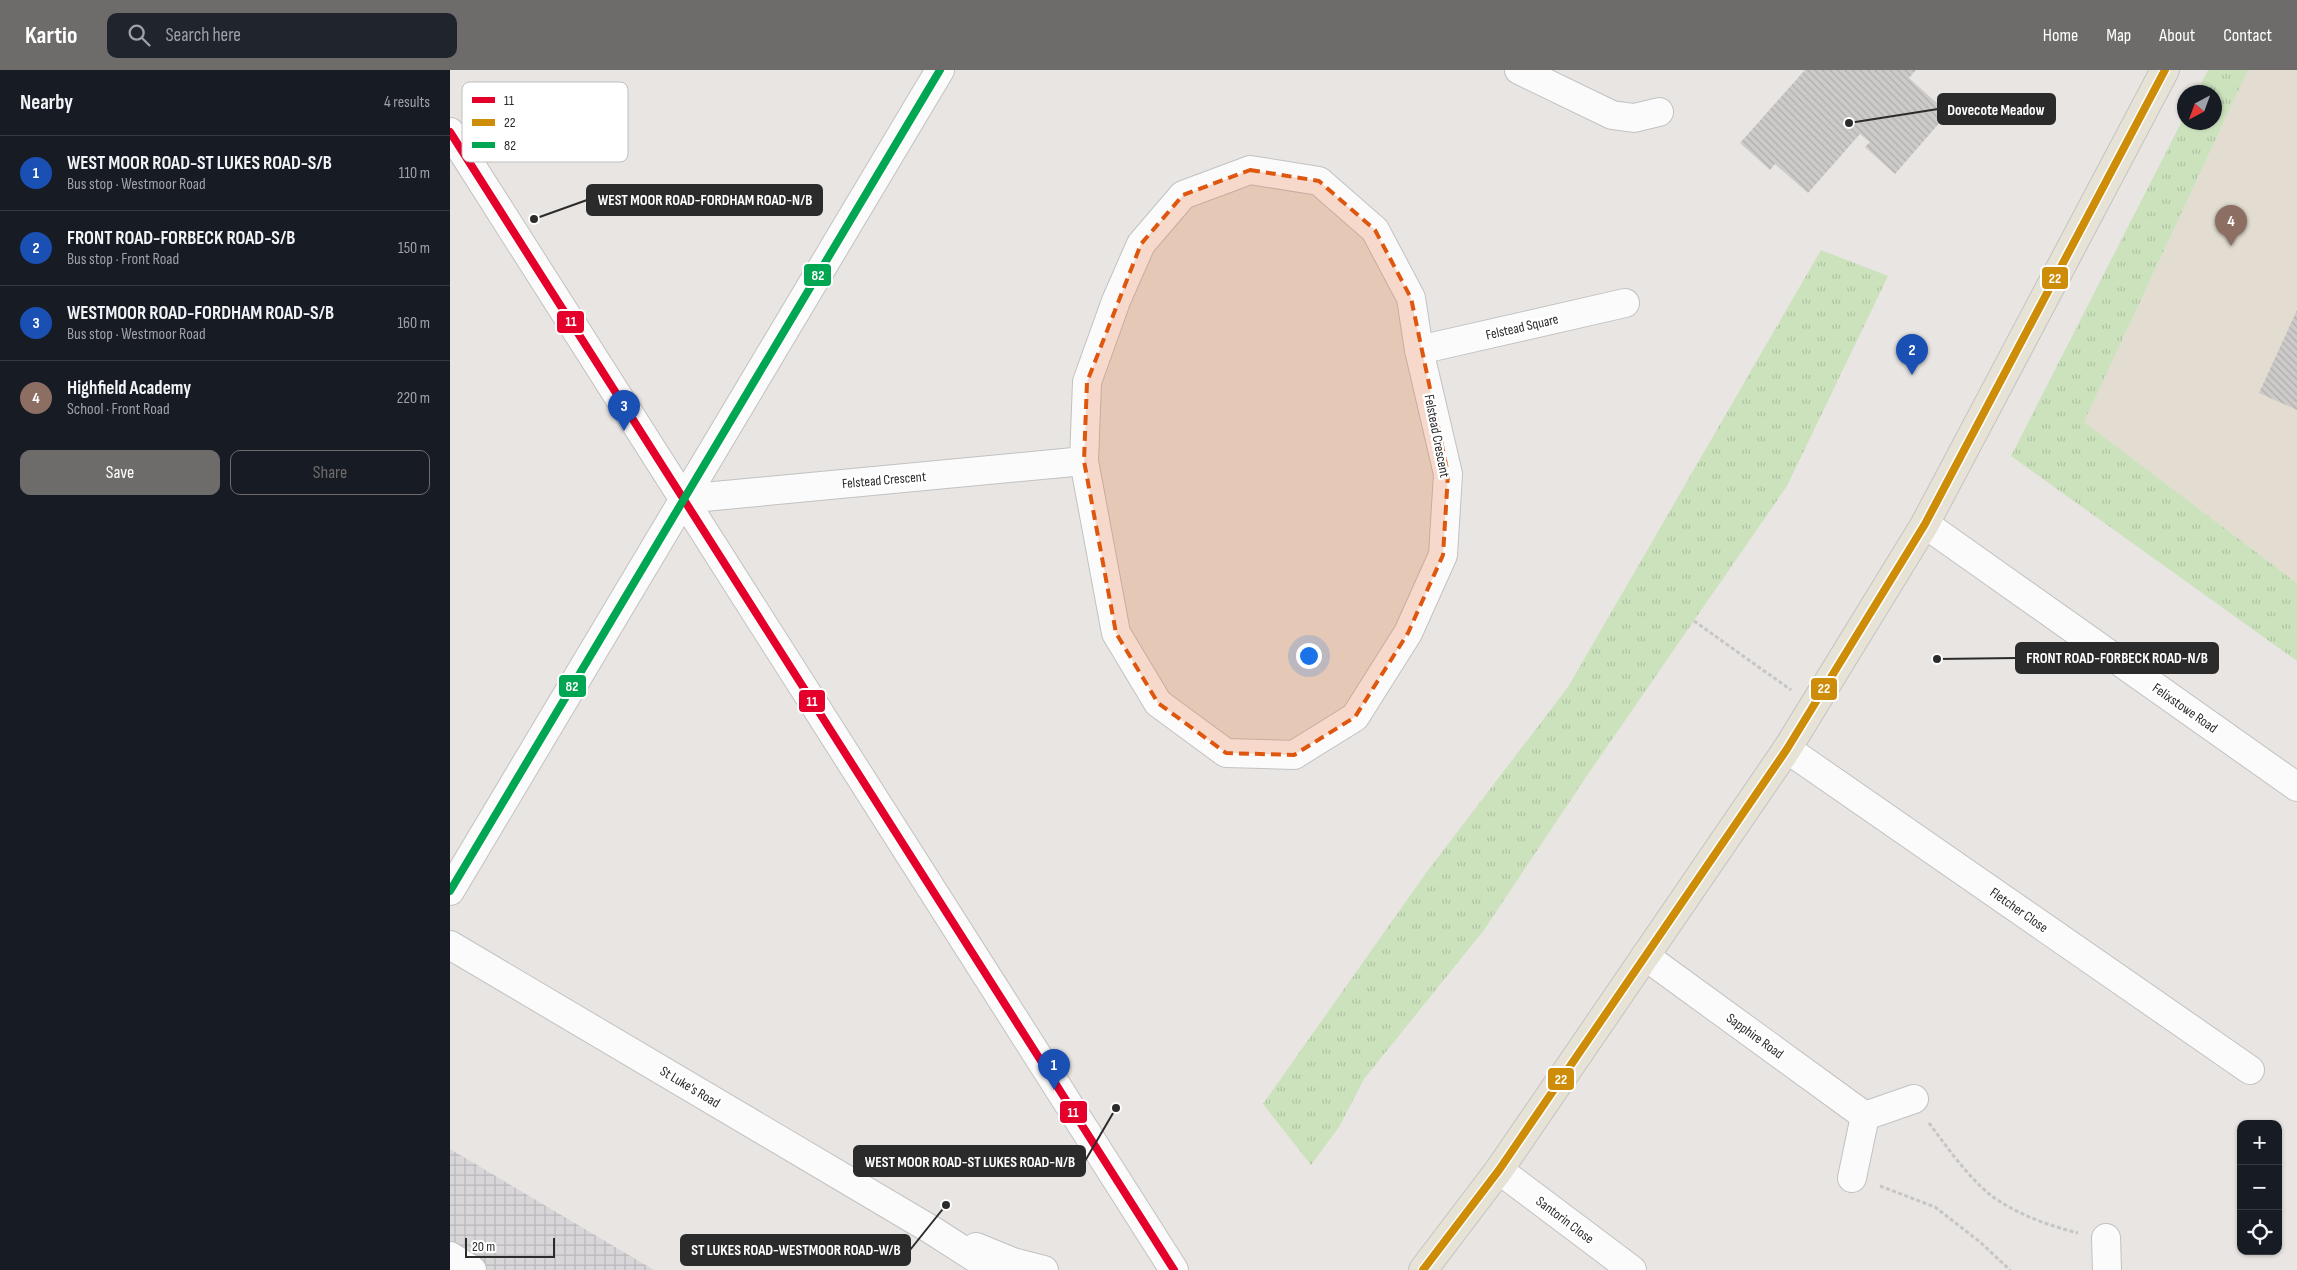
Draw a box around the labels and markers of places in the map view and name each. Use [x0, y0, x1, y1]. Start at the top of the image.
callout: Dovecote Meadow [1938, 94, 2055, 124]
callout: WEST MOOR ROAD-FORDHAM ROAD-N/B [587, 185, 822, 215]
pin: 4 [2215, 205, 2247, 246]
pin: 2 [1896, 334, 1928, 375]
pin: 3 [608, 390, 640, 431]
callout: FRONT ROAD-FORBECK ROAD-N/B [2016, 643, 2218, 673]
pin: 1 [1038, 1049, 1070, 1090]
callout: WEST MOOR ROAD-ST LUKES ROAD-N/B [854, 1146, 1085, 1176]
callout: ST LUKES ROAD-WESTMOOR ROAD-W/B [681, 1235, 910, 1265]

